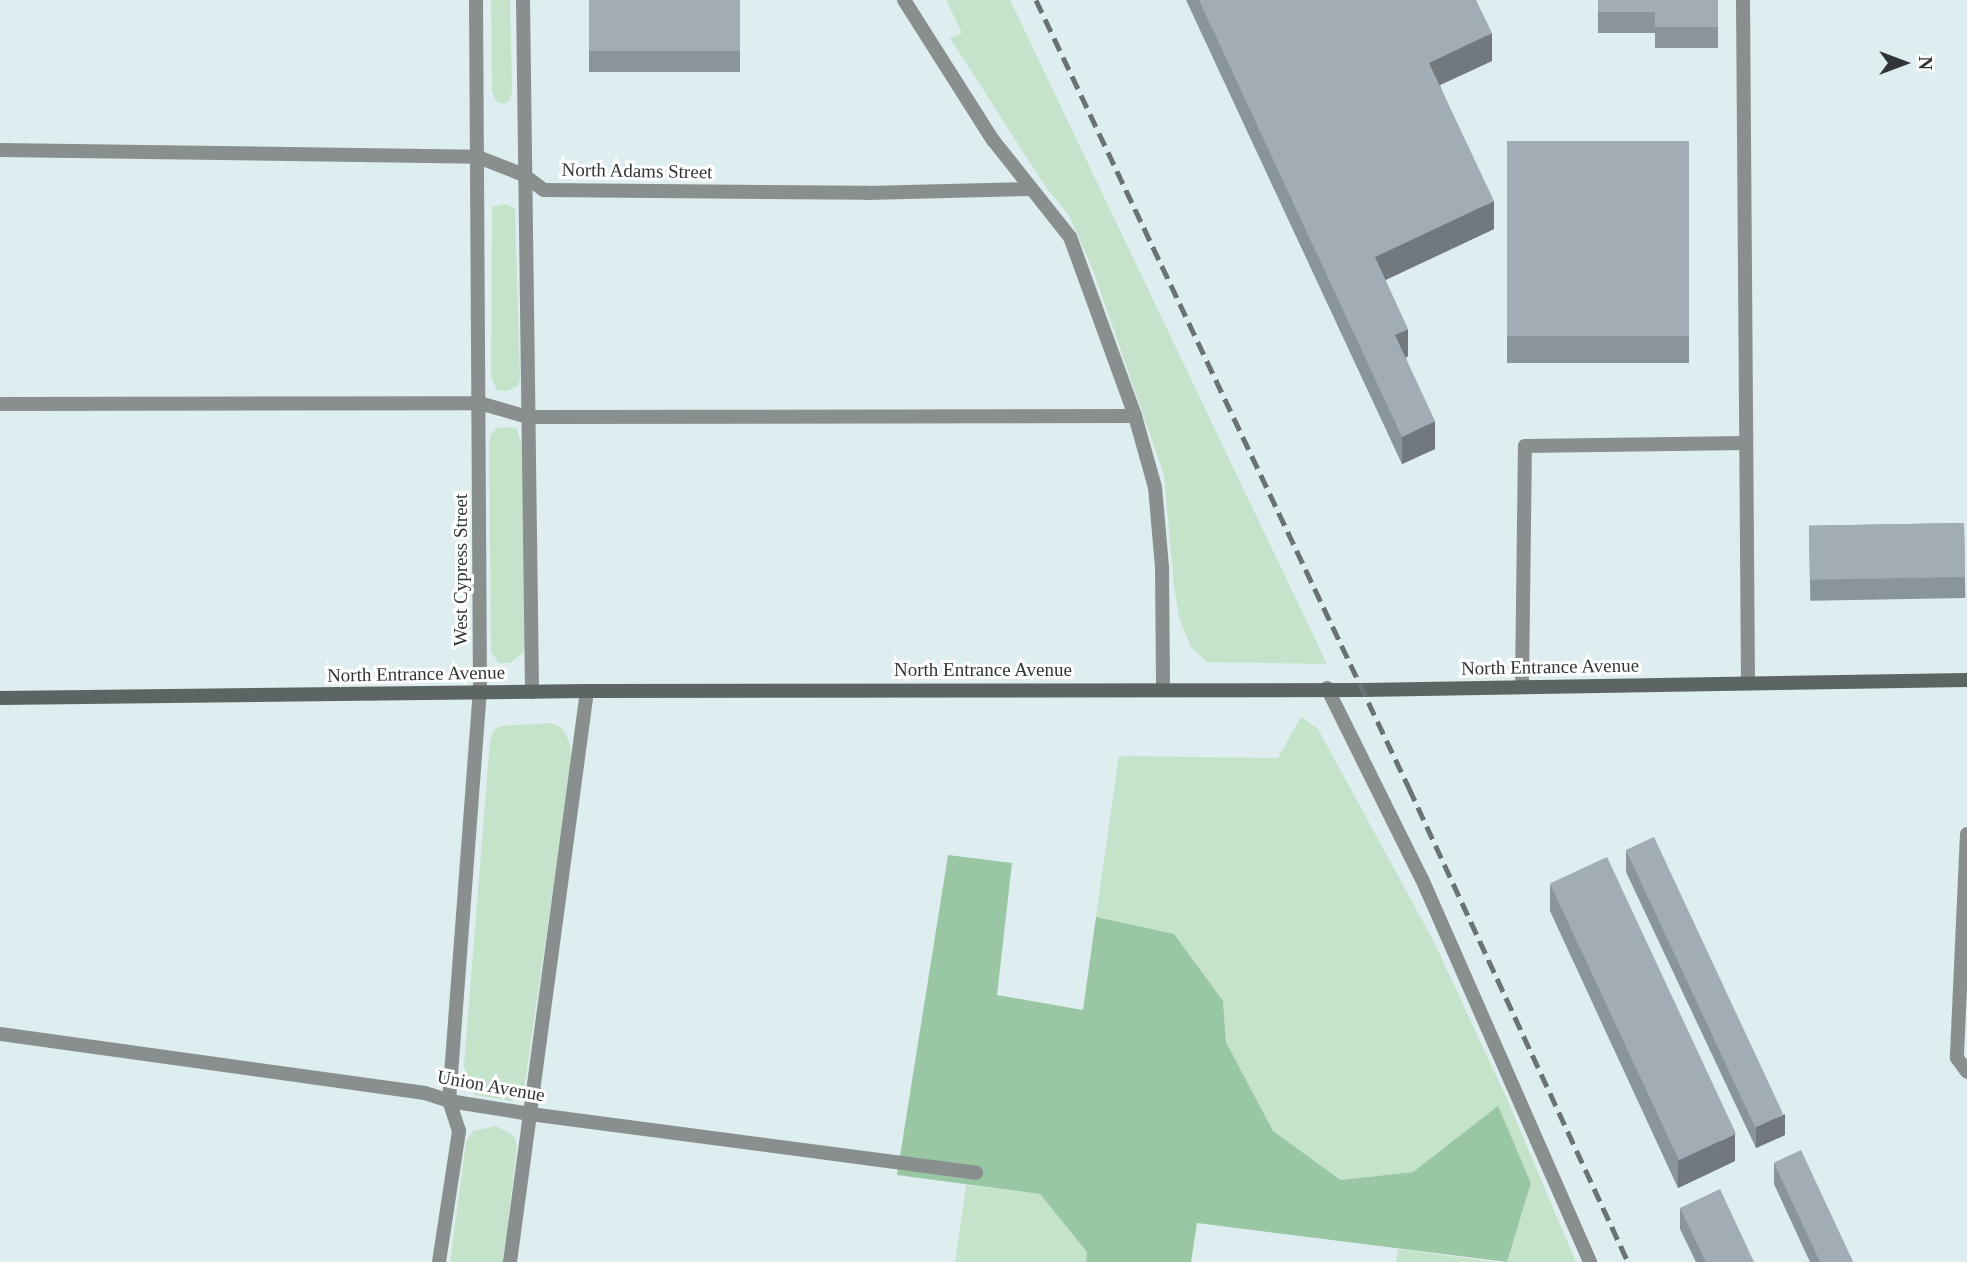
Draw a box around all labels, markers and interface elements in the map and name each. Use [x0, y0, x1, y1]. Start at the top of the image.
north arrow [1869, 28, 1939, 98]
text: N [1915, 56, 1936, 70]
street label: North Adams Street [561, 158, 713, 184]
street label: West Cypress Street [450, 494, 472, 646]
street label: North Entrance Avenue [1460, 654, 1640, 680]
street label: North Entrance Avenue [893, 659, 1073, 681]
street label: North Entrance Avenue [326, 661, 506, 687]
street label: Union Avenue [435, 1065, 547, 1107]

